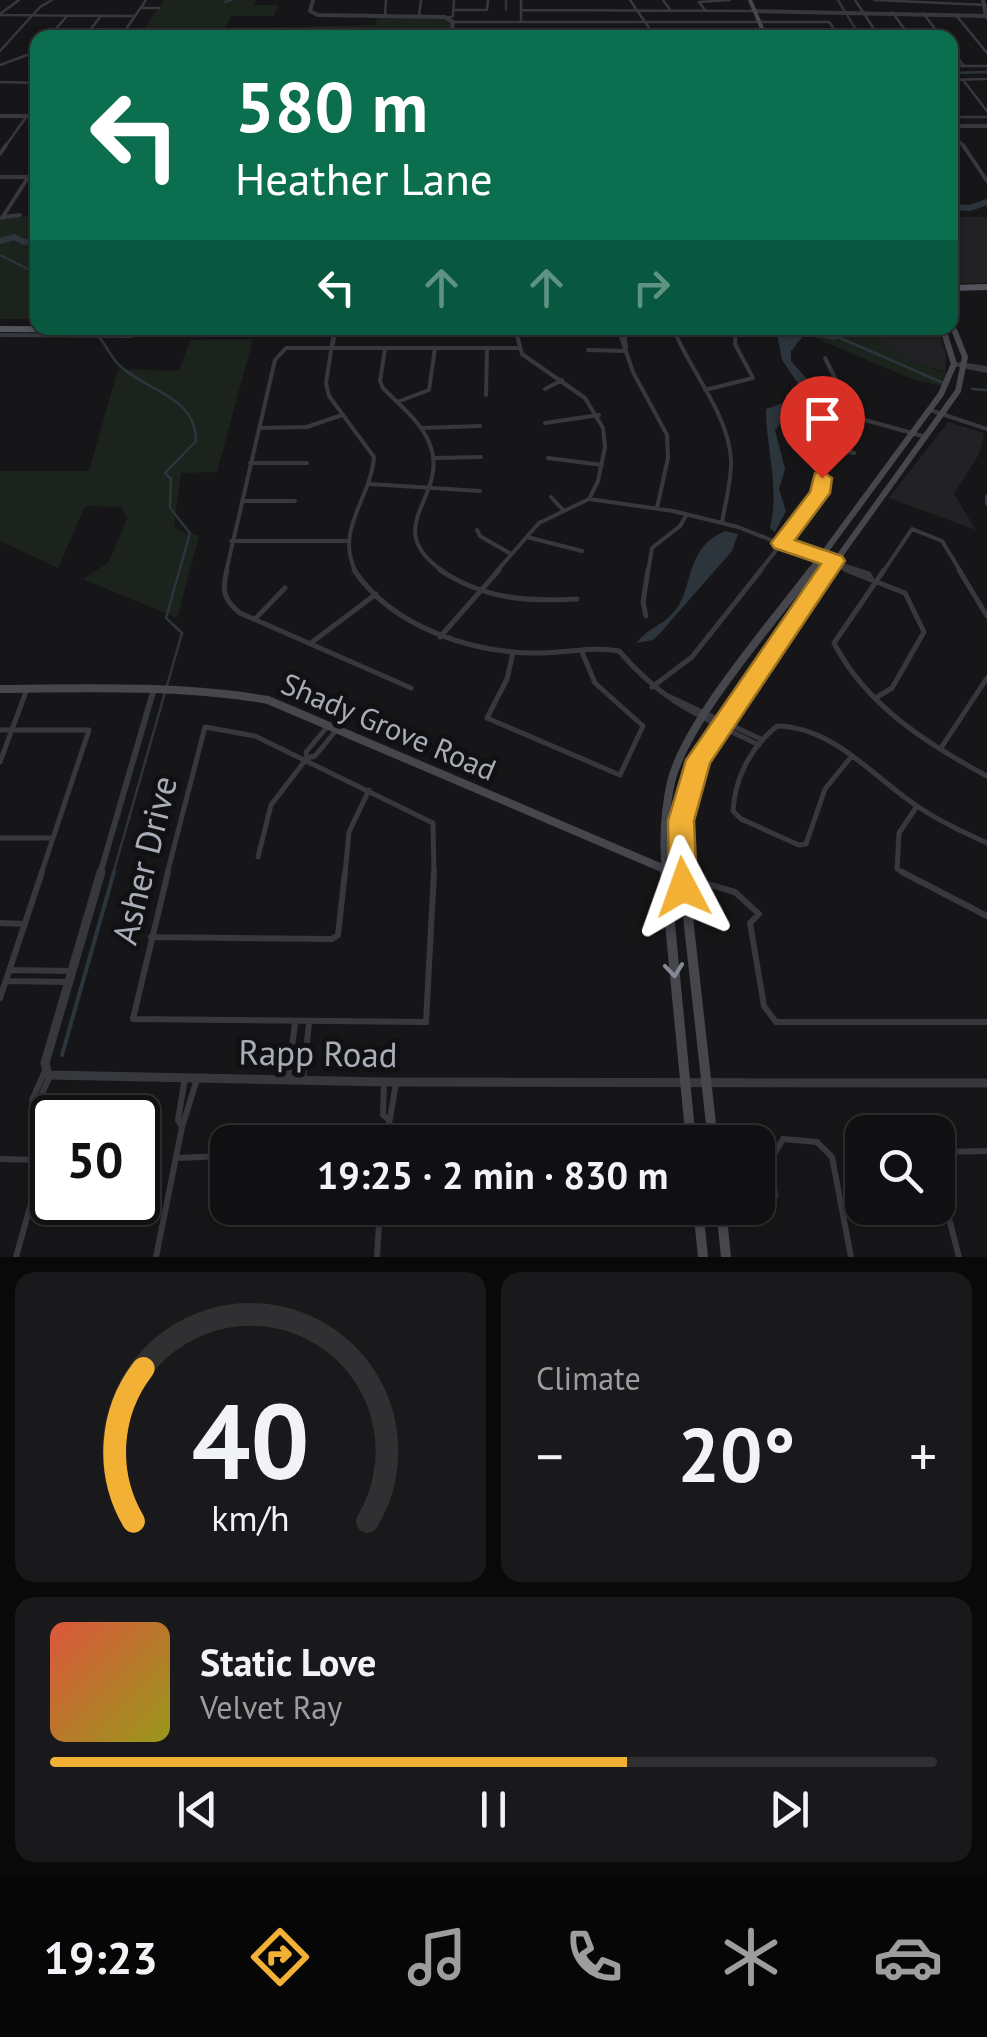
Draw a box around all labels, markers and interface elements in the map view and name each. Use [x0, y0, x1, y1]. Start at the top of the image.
text: 580 m [235, 61, 428, 151]
icon: left [70, 70, 200, 200]
text: Heather Lane [235, 149, 493, 207]
icon: left [309, 260, 364, 315]
icon: ahead [414, 260, 469, 315]
icon: ahead [519, 260, 574, 315]
icon: right [624, 260, 679, 315]
pin [780, 376, 865, 479]
icon: arrive [795, 391, 850, 446]
street label: Shady Grove Road [276, 663, 502, 789]
street label: Asher Drive [101, 771, 187, 949]
position arrow [631, 835, 735, 939]
one-way arrow [663, 962, 684, 978]
street label: Rapp Road [238, 1029, 398, 1077]
speed limit sign: 50 [30, 1095, 160, 1225]
map controls [845, 1115, 955, 1225]
button: search [845, 1115, 955, 1225]
text: 19:25 · 2 min · 830 m [317, 1150, 668, 1199]
text: Climate [536, 1357, 641, 1399]
text: 40 [192, 1373, 309, 1508]
text: 20° [678, 1406, 795, 1503]
text: − [536, 1420, 564, 1491]
text: + [909, 1420, 937, 1491]
text: km/h [211, 1495, 290, 1541]
text: Static Love [200, 1637, 376, 1686]
text: Velvet Ray [200, 1686, 342, 1728]
icon: previous [170, 1782, 225, 1837]
icon: pause [466, 1782, 521, 1837]
icon: next [762, 1782, 817, 1837]
icon: directions [245, 1922, 315, 1992]
icon: music [402, 1922, 472, 1992]
icon: phone [559, 1922, 629, 1992]
icon: climate [716, 1922, 786, 1992]
icon: car [873, 1922, 943, 1992]
text: 19:23 [44, 1928, 158, 1986]

